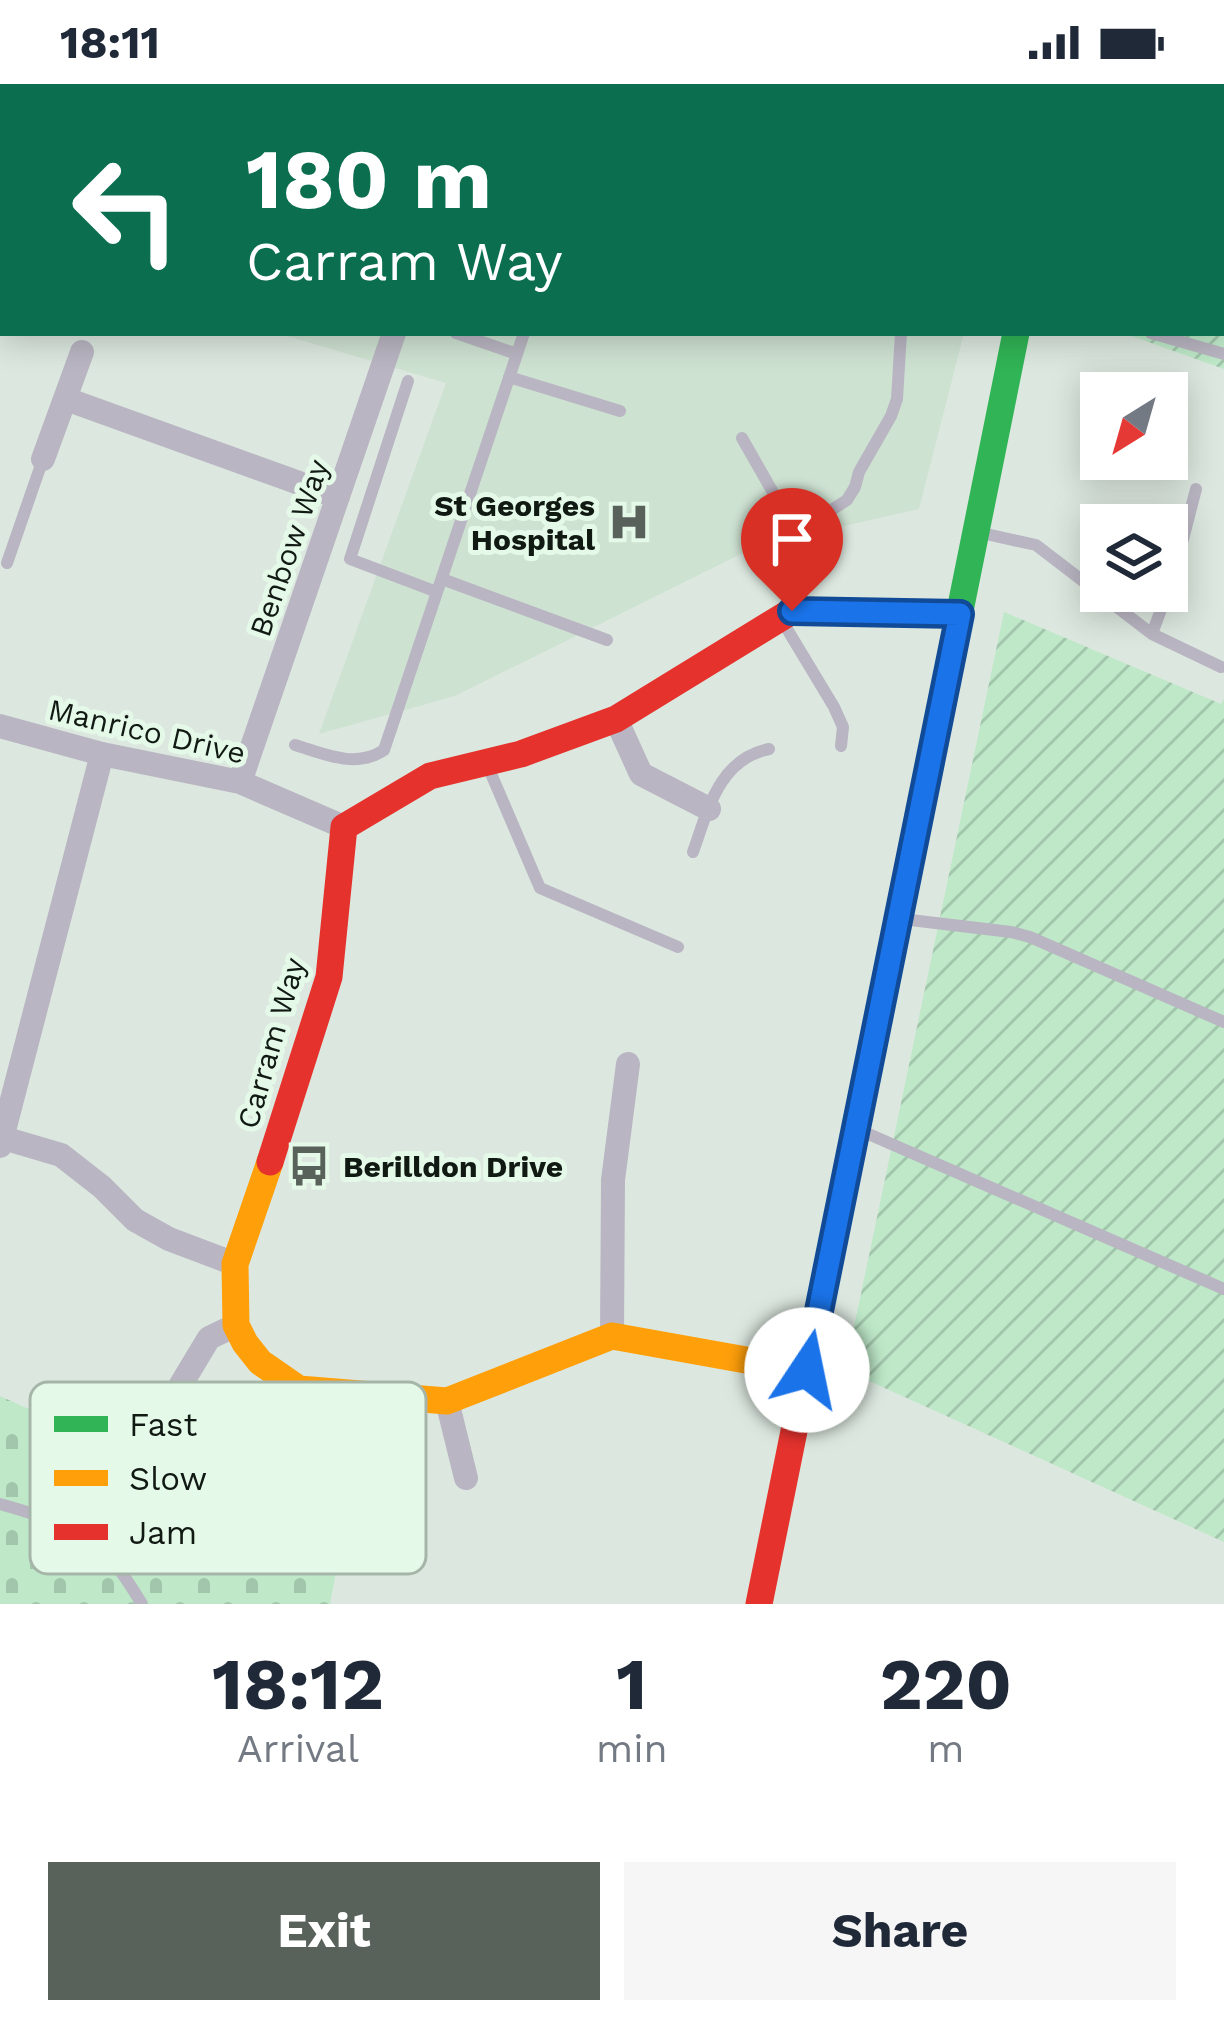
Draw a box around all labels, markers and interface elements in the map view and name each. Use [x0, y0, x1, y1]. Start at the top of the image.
text: 18:11 [60, 16, 160, 69]
text: 180 m [246, 130, 492, 228]
icon: left [48, 132, 204, 288]
text: Carram Way [246, 230, 563, 293]
north arrow [1080, 372, 1188, 480]
map controls [1080, 372, 1188, 612]
street label: Benbow Way [242, 454, 336, 641]
place label: St Georges Hospital [434, 488, 595, 557]
pin [741, 488, 843, 611]
hospital icon: St Georges Hospital [606, 499, 652, 545]
button: layers [1080, 504, 1188, 612]
icon: arrive [759, 506, 825, 572]
street label: Manrico Drive [45, 691, 249, 771]
street label: Carram Way [230, 953, 312, 1132]
bus stop icon: Berilldon Drive [286, 1143, 332, 1189]
place label: Berilldon Drive [343, 1149, 563, 1184]
position arrow [744, 1307, 870, 1433]
legend [30, 1382, 426, 1574]
text: Fast [129, 1405, 198, 1444]
text: Slow [129, 1459, 207, 1498]
text: Jam [129, 1513, 197, 1552]
text: 18:12 [212, 1642, 384, 1726]
text: 1 [616, 1642, 647, 1726]
text: 220 [880, 1642, 1012, 1726]
text: Arrival [237, 1726, 359, 1771]
text: min [596, 1726, 668, 1771]
text: m [927, 1726, 964, 1771]
button: Exit [48, 1862, 600, 2000]
button: Share [624, 1862, 1176, 2000]

